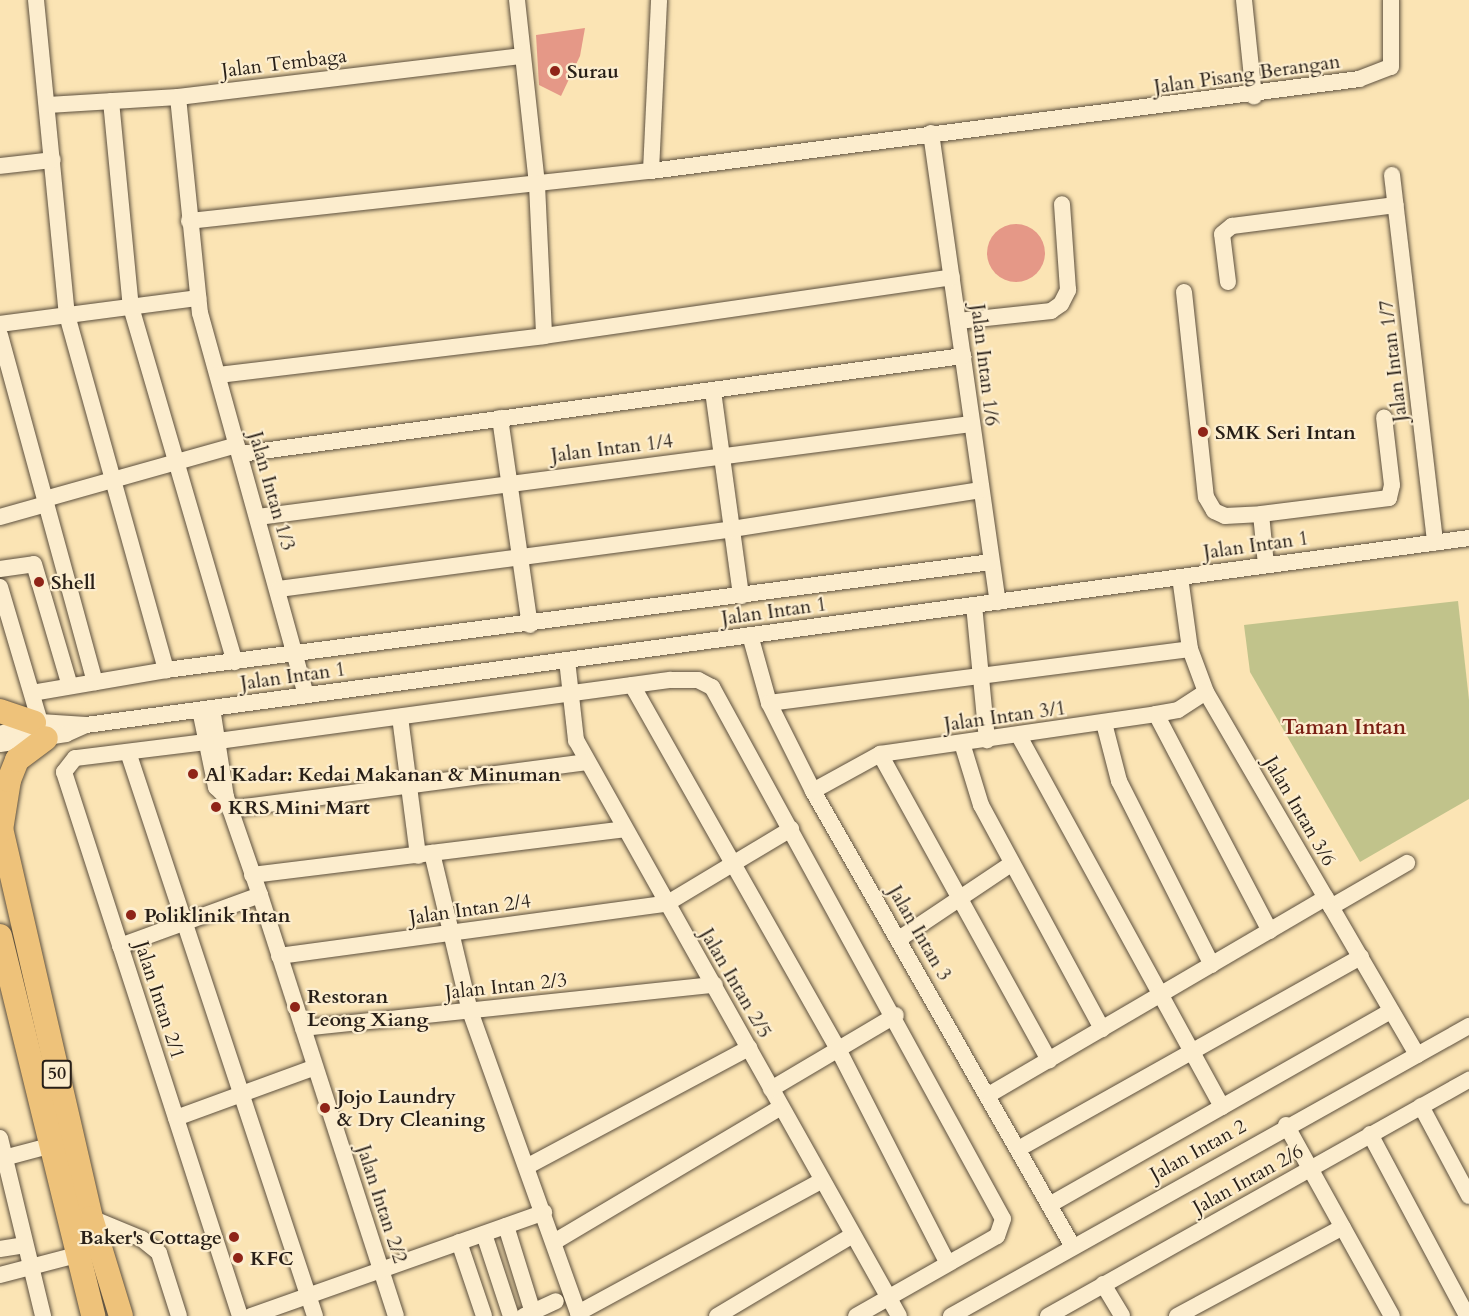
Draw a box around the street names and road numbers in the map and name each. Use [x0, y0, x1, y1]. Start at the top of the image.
street label: Jalan Tembaga [220, 43, 348, 83]
street label: Jalan Pisang Berangan [1152, 49, 1342, 99]
street label: Jalan Intan 1/7 [1374, 299, 1412, 423]
street label: Jalan Intan 1/6 [966, 303, 1004, 427]
street label: Jalan Intan 1/3 [244, 429, 300, 553]
street label: Jalan Intan 1/4 [550, 429, 674, 467]
street label: Jalan Intan 1 [1202, 526, 1310, 564]
street label: Jalan Intan 1 [720, 592, 828, 630]
street label: Jalan Intan 1 [239, 657, 347, 695]
street label: Jalan Intan 3/1 [943, 696, 1067, 736]
street label: Jalan Intan 3/6 [1259, 752, 1341, 870]
street label: Jalan Intan 3 [883, 881, 957, 985]
street label: Jalan Intan 2/4 [408, 889, 532, 929]
street label: Jalan Intan 2/5 [695, 924, 777, 1042]
street label: Jalan Intan 2/1 [130, 938, 190, 1062]
street label: Jalan Intan 2/3 [444, 968, 568, 1004]
road number: 50 [40, 1059, 74, 1089]
street label: Jalan Intan 2 [1146, 1114, 1250, 1186]
street label: Jalan Intan 2/6 [1189, 1139, 1307, 1219]
street label: Jalan Intan 2/2 [352, 1142, 412, 1266]

